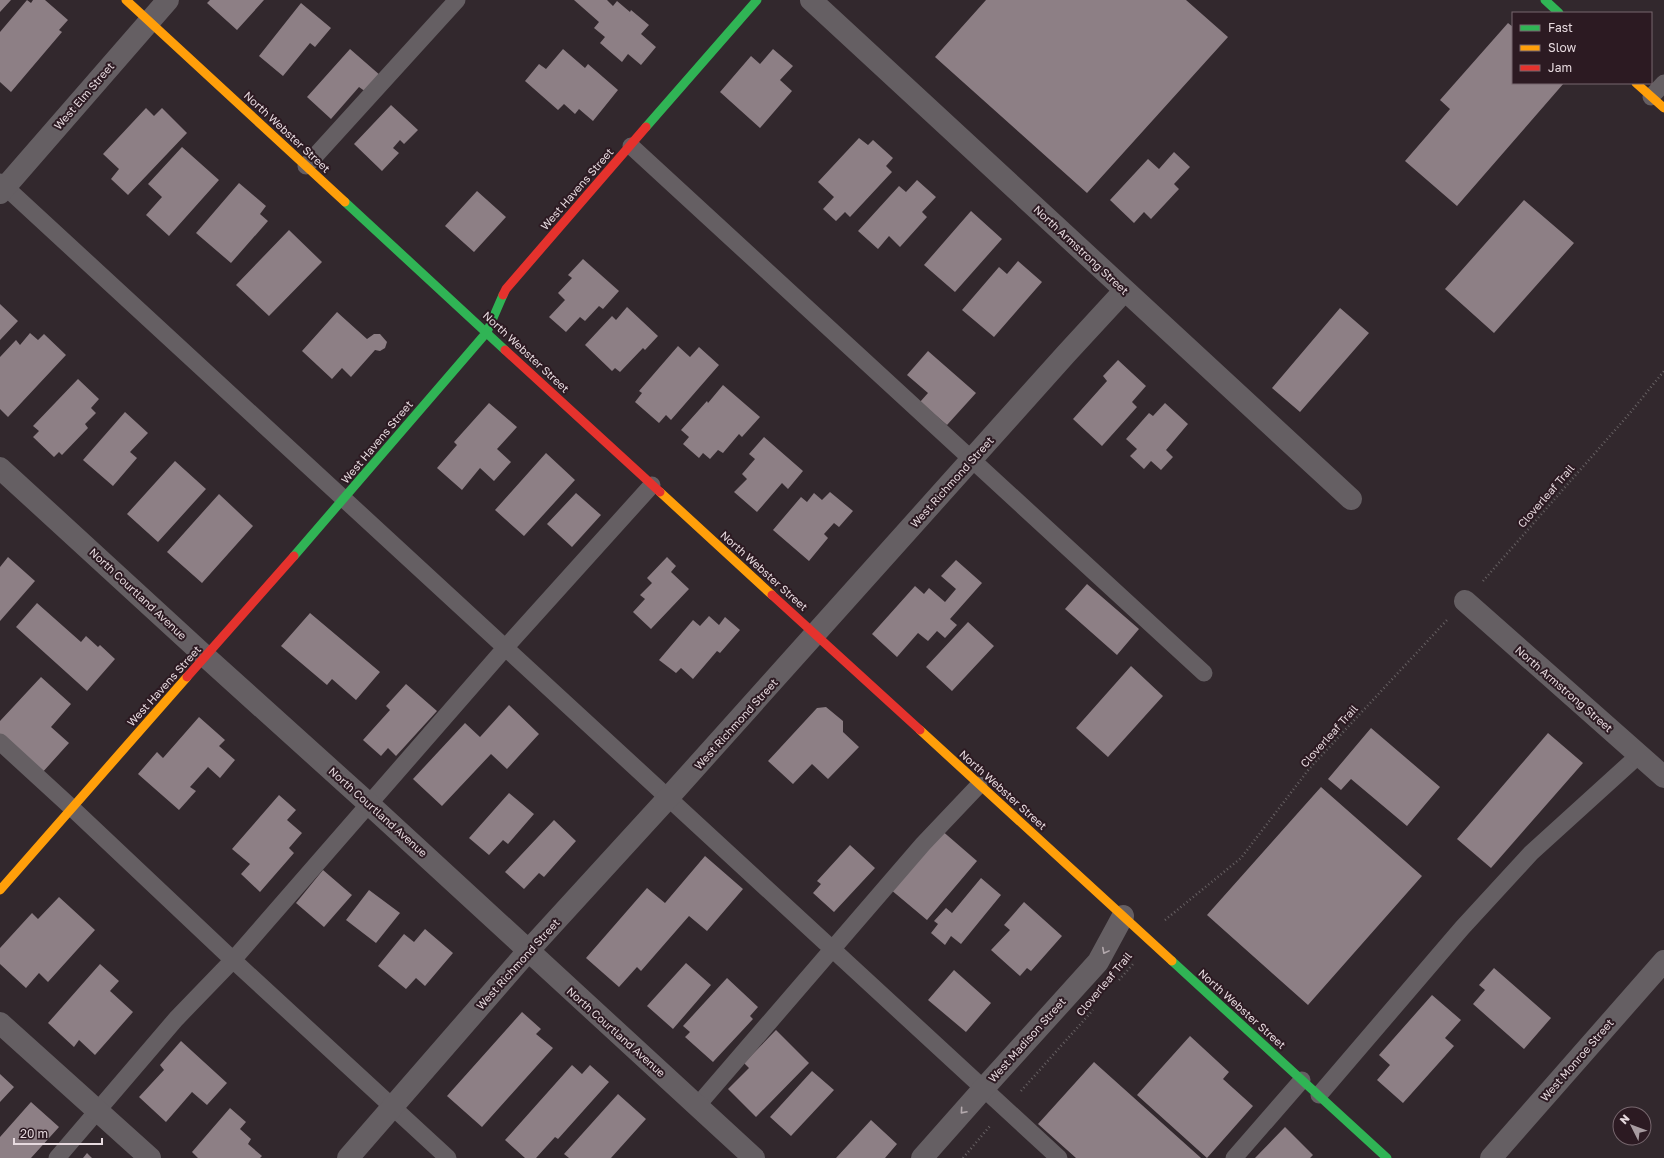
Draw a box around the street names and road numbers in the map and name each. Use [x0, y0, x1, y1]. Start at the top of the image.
street label: West Elm Street [51, 59, 116, 132]
street label: North Webster Street [242, 88, 333, 175]
street label: West Havens Street [538, 145, 616, 232]
street label: North Armstrong Street [1031, 202, 1131, 297]
street label: North Webster Street [481, 308, 572, 395]
street label: West Havens Street [338, 398, 415, 486]
street label: West Richmond Street [907, 434, 996, 530]
street label: Cloverleaf Trail [1515, 461, 1577, 530]
street label: North Webster Street [718, 528, 811, 613]
street label: North Courtland Avenue [87, 545, 190, 642]
street label: West Havens Street [124, 643, 203, 729]
street label: North Armstrong Street [1513, 643, 1616, 734]
street label: West Richmond Street [691, 676, 780, 772]
street label: Cloverleaf Trail [1297, 701, 1360, 769]
street label: North Webster Street [957, 747, 1050, 832]
street label: North Courtland Avenue [326, 764, 430, 859]
street label: West Richmond Street [473, 916, 562, 1012]
street label: Cloverleaf Trail [1073, 949, 1134, 1018]
street label: North Webster Street [1196, 966, 1289, 1051]
street label: North Courtland Avenue [564, 984, 668, 1079]
street label: West Madison Street [985, 995, 1068, 1085]
street label: West Monroe Street [1537, 1016, 1616, 1103]

